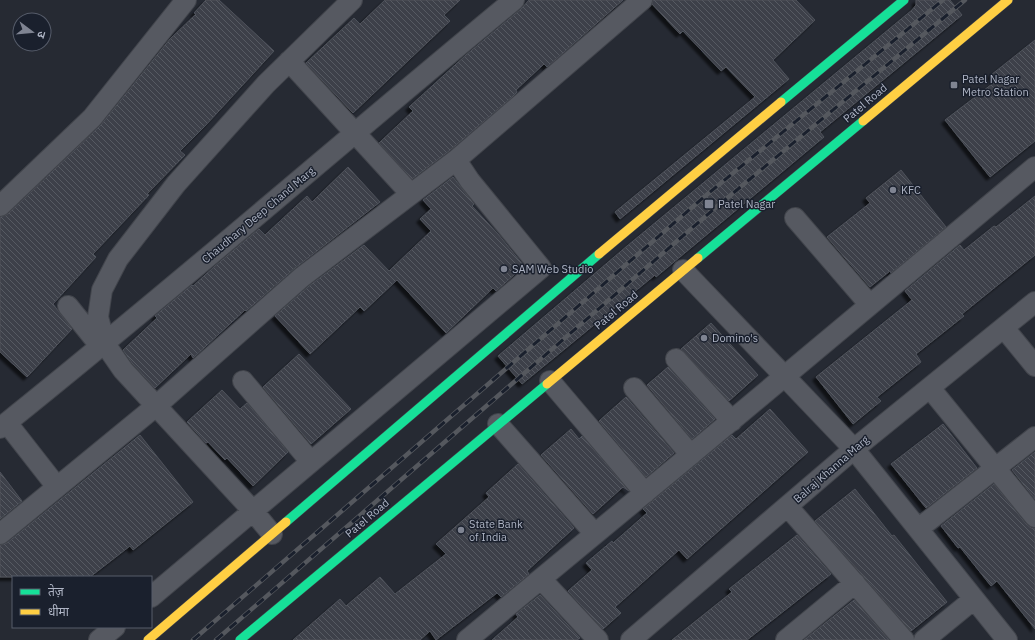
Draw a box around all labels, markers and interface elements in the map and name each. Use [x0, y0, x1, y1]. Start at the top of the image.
north arrow [12, 12, 52, 52]
text: उ [34, 30, 49, 40]
place label: Patel Nagar Metro Station [962, 72, 1029, 99]
marker: Patel Nagar Metro Station [949, 80, 959, 90]
street label: Patel Road [840, 81, 890, 125]
street label: Chaudhary Deep Chand Marg [199, 164, 317, 266]
place label: KFC [901, 183, 921, 197]
marker: KFC [888, 185, 898, 195]
place label: Patel Nagar [718, 197, 775, 211]
marker: Patel Nagar [703, 198, 715, 210]
place label: SAM Web Studio [512, 262, 593, 276]
marker: SAM Web Studio [499, 264, 509, 274]
street label: Patel Road [591, 288, 641, 332]
place label: Domino's [712, 331, 758, 345]
marker: Domino's [699, 333, 709, 343]
street label: Balraj Khanna Marg [790, 432, 872, 506]
street label: Patel Road [342, 496, 392, 540]
place label: State Bank of India [469, 517, 523, 544]
marker: State Bank of India [456, 525, 466, 535]
legend [12, 576, 152, 628]
text: तेज़ [48, 584, 65, 599]
text: धीमा [48, 604, 70, 619]

